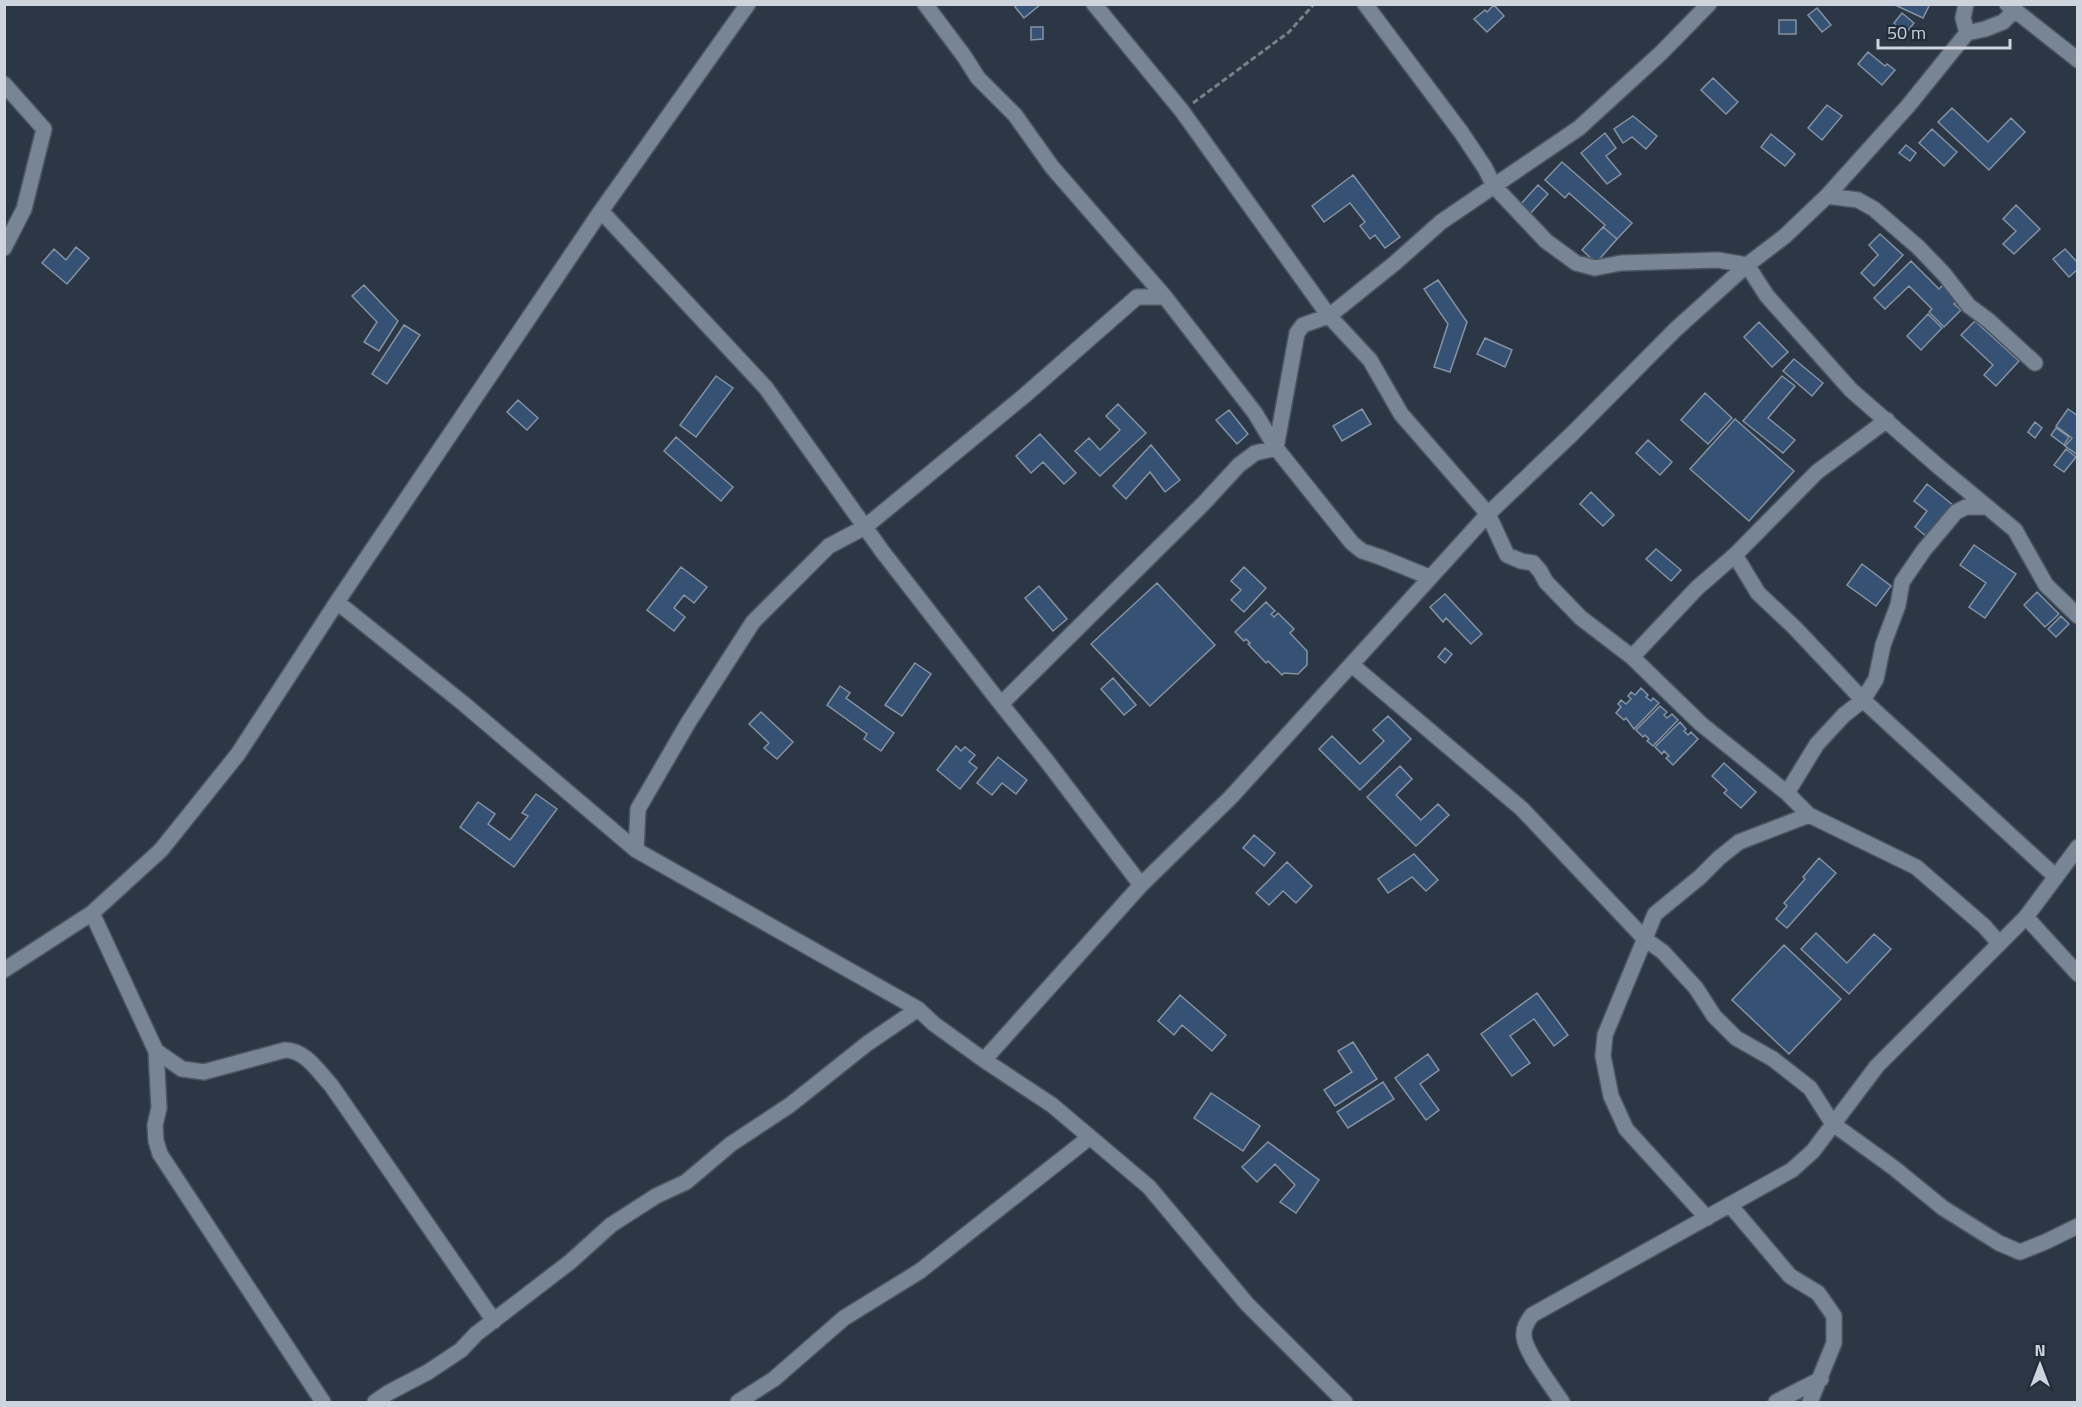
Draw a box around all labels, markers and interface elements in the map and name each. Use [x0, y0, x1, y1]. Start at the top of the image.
scale bar [1878, 12, 2010, 50]
text: 50 m [1887, 19, 1926, 46]
north arrow [2010, 1335, 2070, 1395]
text: N [2034, 1338, 2046, 1362]

